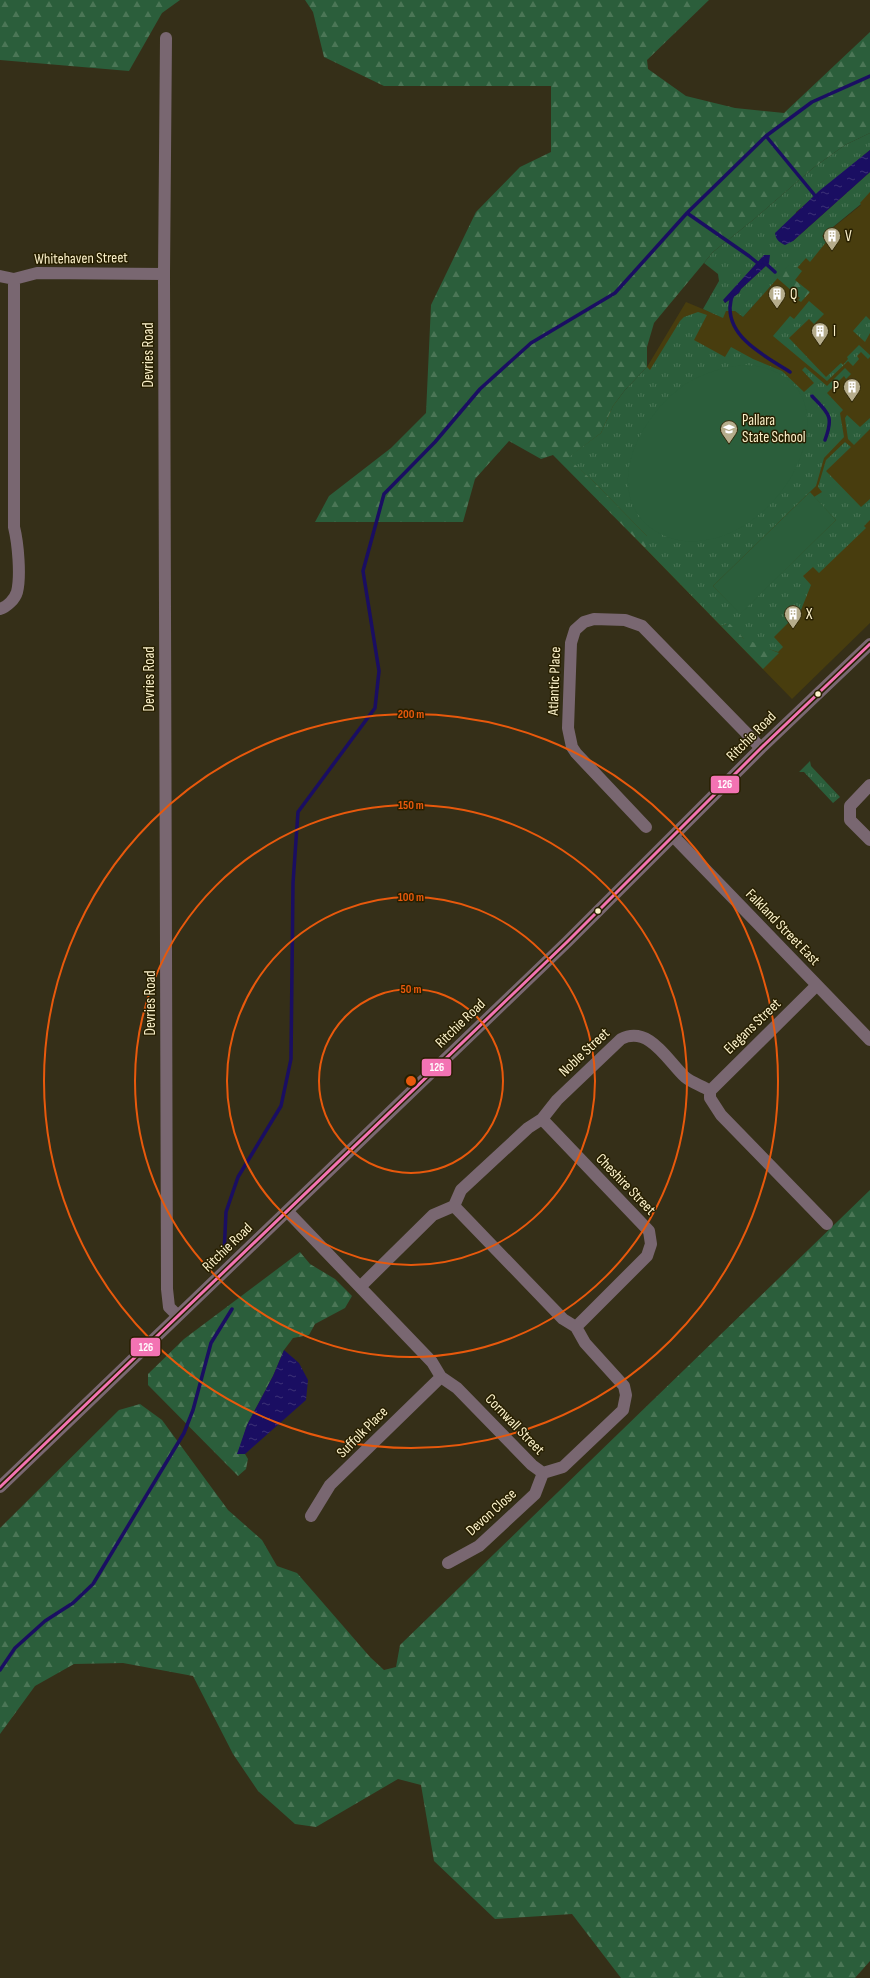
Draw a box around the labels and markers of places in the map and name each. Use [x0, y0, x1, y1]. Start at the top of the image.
building icon: V [822, 226, 842, 251]
place label: V [845, 227, 852, 246]
building icon: Q [767, 284, 787, 309]
place label: Q [790, 285, 797, 304]
building icon: I [810, 321, 830, 346]
place label: I [833, 322, 836, 341]
building icon: P [842, 377, 862, 402]
place label: P [833, 378, 839, 397]
place label: Pallara State School [742, 411, 806, 447]
school or university icon: Pallara State School [719, 419, 739, 444]
building icon: X [783, 604, 803, 629]
place label: X [805, 605, 813, 624]
unlabelled marker [813, 689, 823, 699]
unlabelled marker [593, 906, 603, 916]
centre of rings [404, 1074, 418, 1088]

